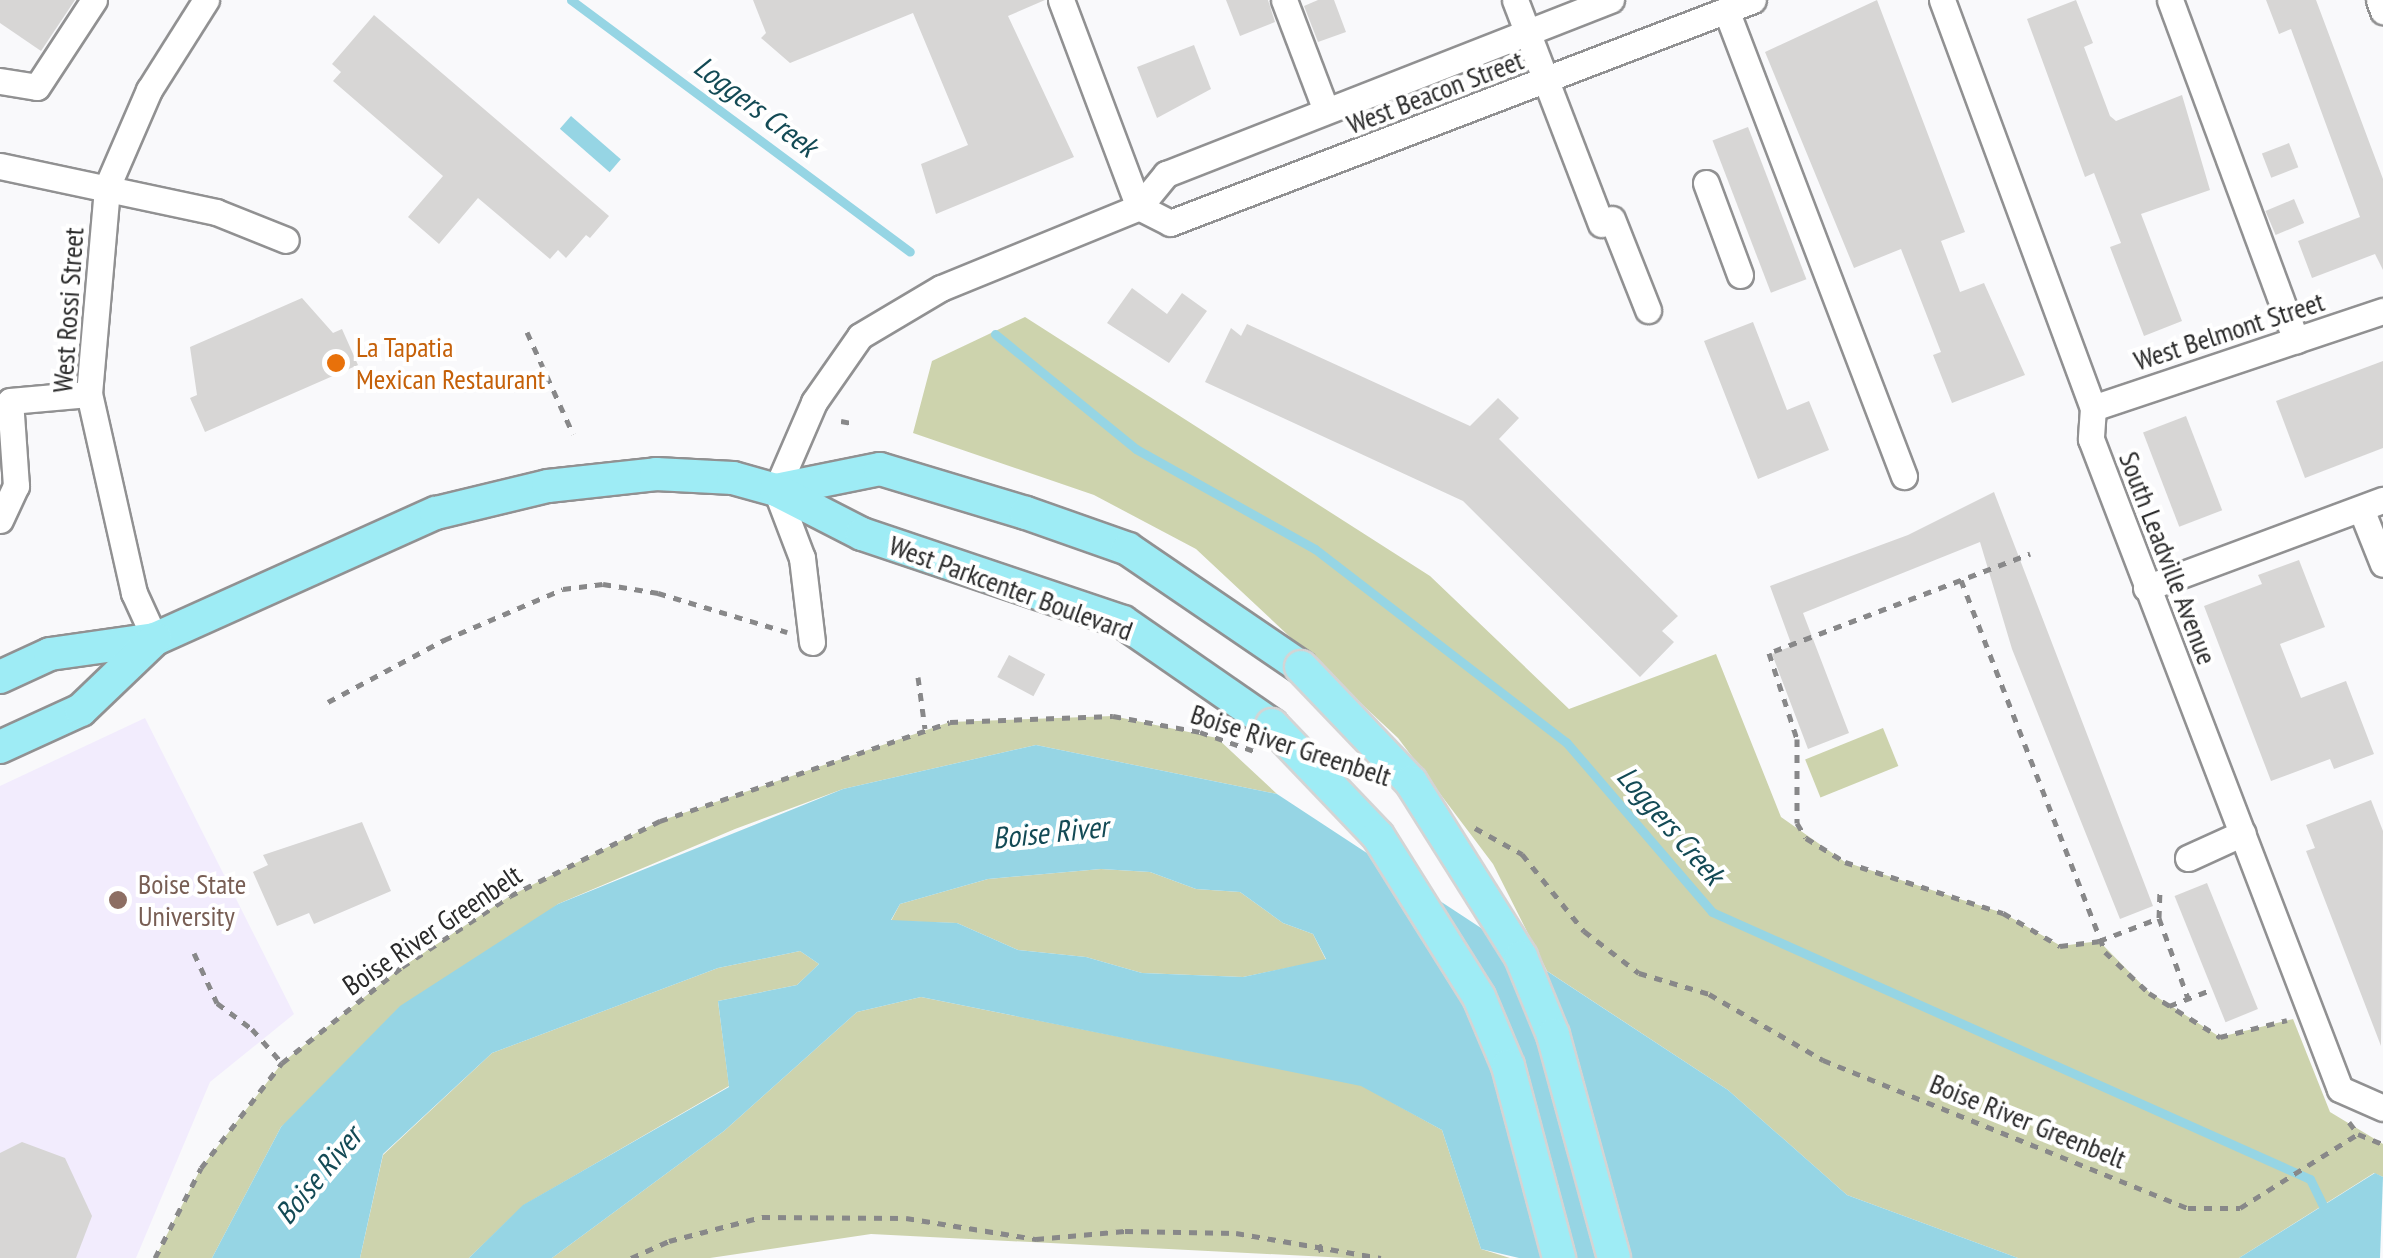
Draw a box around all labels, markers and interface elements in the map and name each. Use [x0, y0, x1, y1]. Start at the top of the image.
street label: West Beacon Street [1342, 43, 1528, 141]
water label: Loggers Creek [687, 48, 825, 164]
street label: West Rossi Street [45, 226, 91, 394]
street label: West Belmont Street [2130, 284, 2328, 378]
place label: La Tapatia Mexican Restaurant [356, 330, 545, 396]
marker: La Tapatia Mexican Restaurant [325, 352, 347, 374]
street label: South Leadville Avenue [2112, 447, 2224, 669]
street label: West Parkcenter Boulevard [885, 528, 1137, 648]
street label: Boise River Greenbelt [1187, 697, 1395, 793]
water label: Loggers Creek [1610, 759, 1732, 891]
water label: Boise River [991, 808, 1109, 856]
street label: Boise River Greenbelt [336, 858, 528, 1002]
place label: Boise State University [138, 867, 246, 933]
marker: Boise State University [107, 889, 129, 911]
street label: Boise River Greenbelt [1925, 1066, 2131, 1176]
water label: Boise River [267, 1119, 369, 1231]

